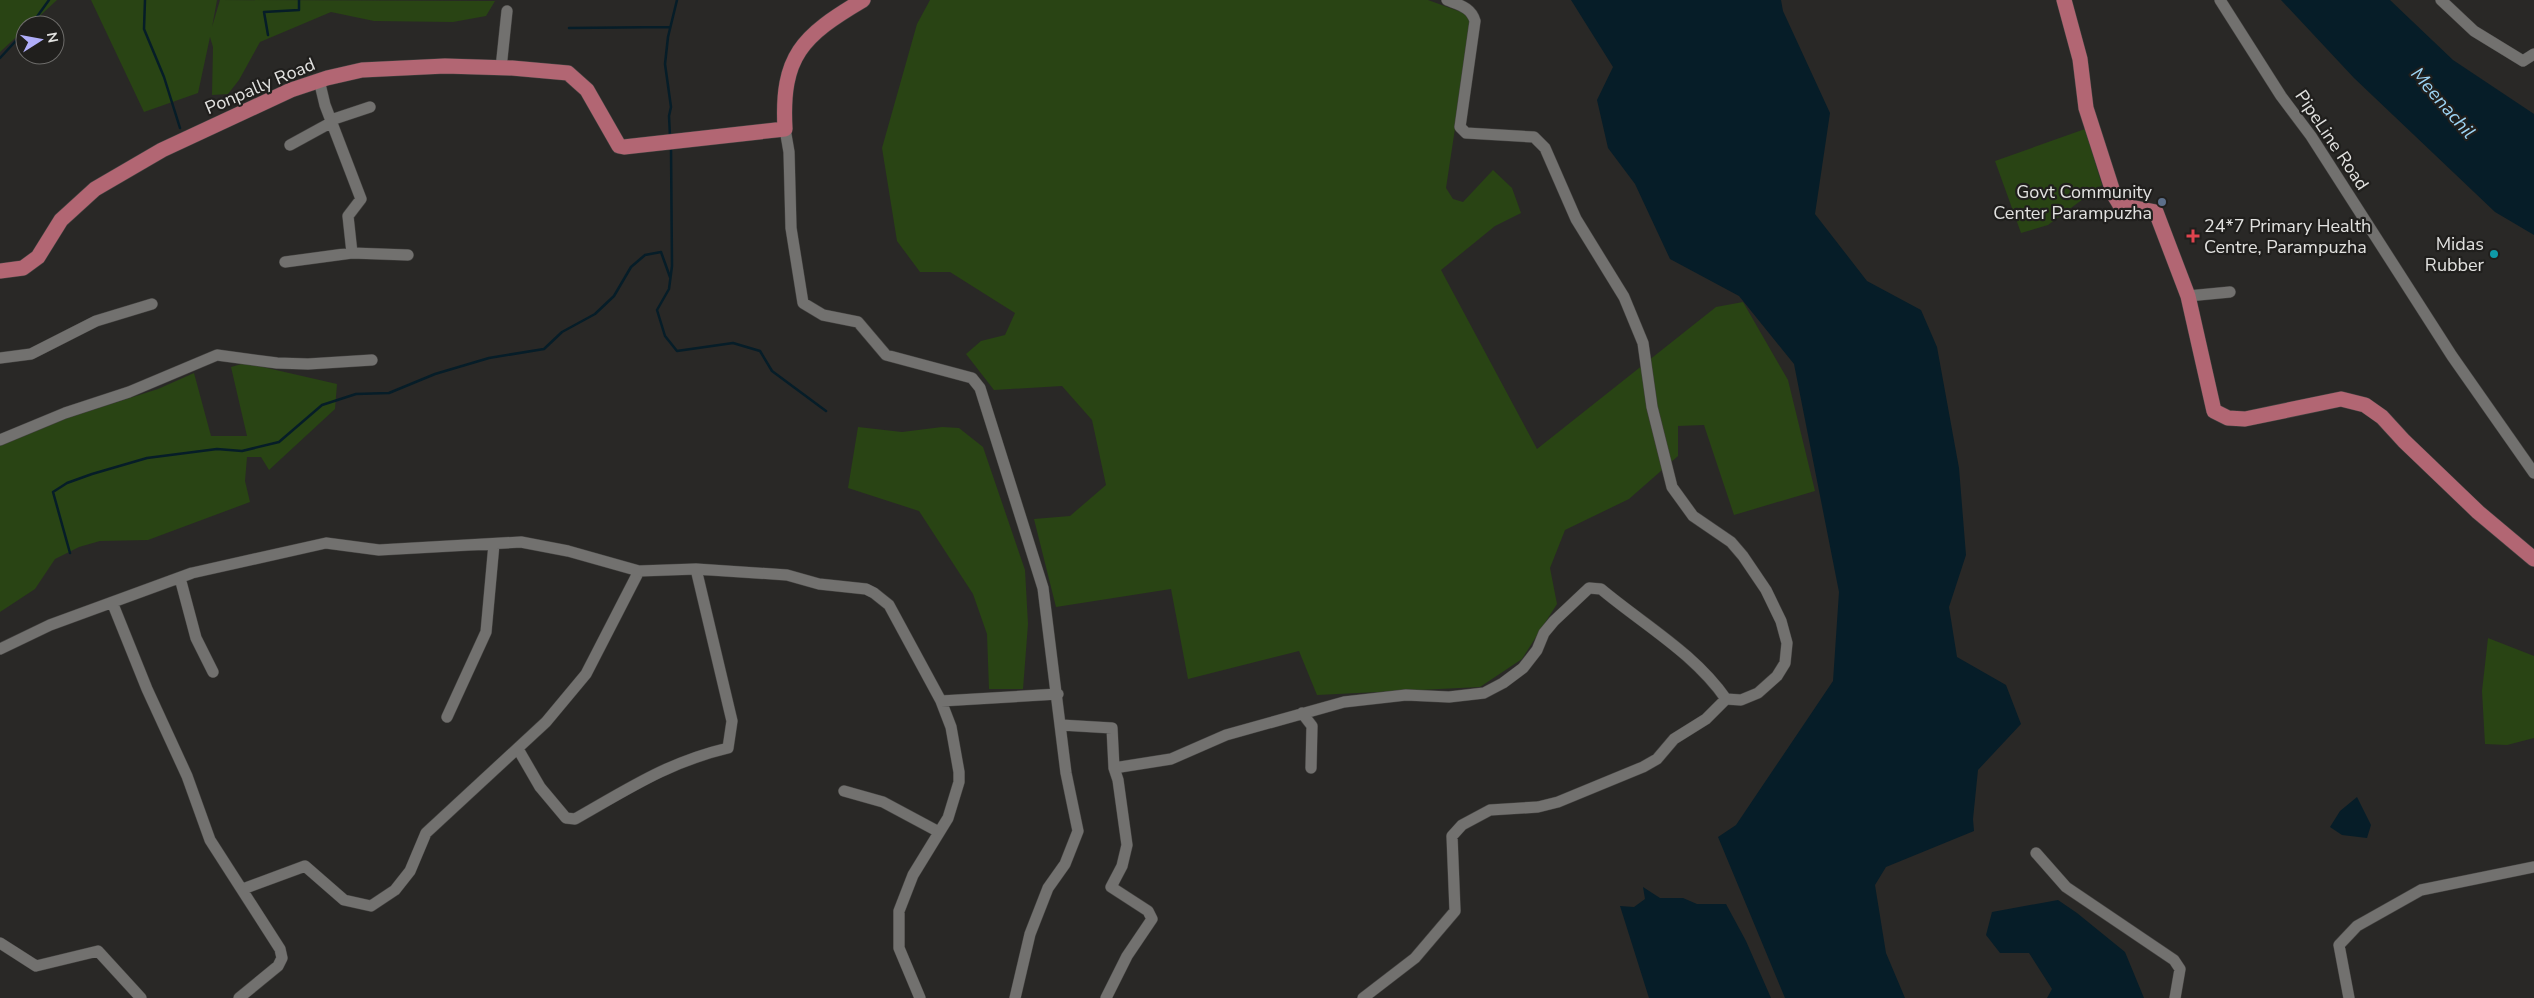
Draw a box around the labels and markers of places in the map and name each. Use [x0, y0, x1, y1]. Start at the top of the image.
place label: Govt Community Center Parampuzha [1993, 180, 2153, 225]
marker: Govt Community Center Parampuzha [2156, 196, 2168, 208]
place label: 24*7 Primary Health Centre, Parampuzha [2204, 214, 2371, 259]
marker: 24*7 Primary Health Centre, Parampuzha [2186, 229, 2200, 243]
place label: Midas Rubber [2425, 232, 2485, 277]
marker: Midas Rubber [2488, 248, 2500, 260]

